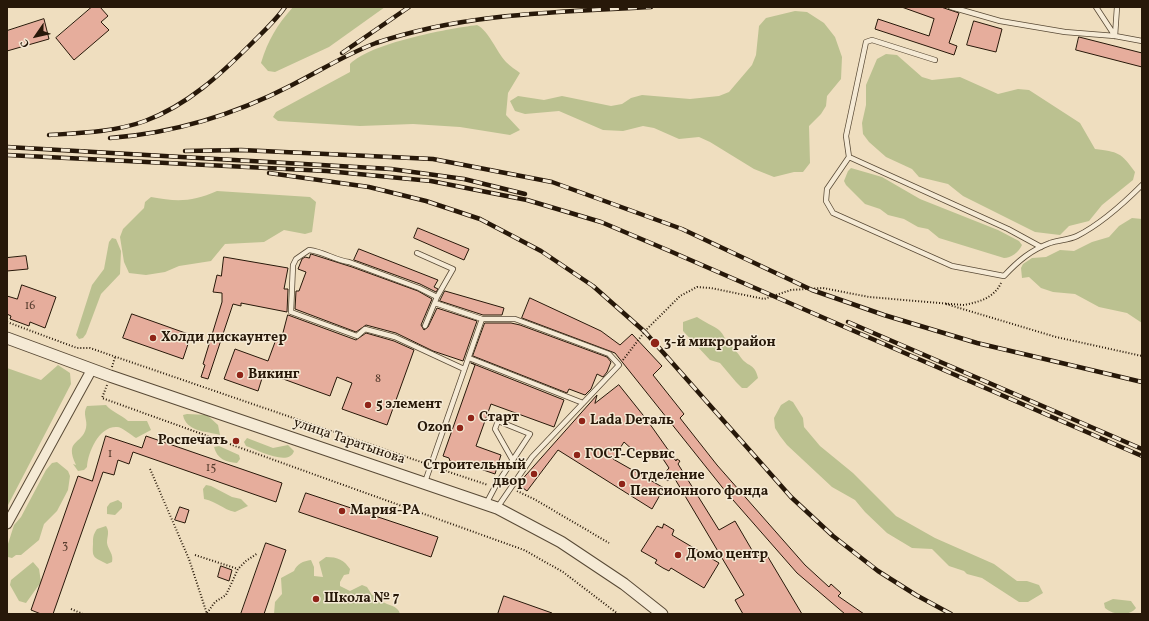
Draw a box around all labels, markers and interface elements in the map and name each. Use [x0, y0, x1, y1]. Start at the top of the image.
north arrow [16, 16, 56, 56]
text: С [17, 36, 34, 50]
house number: 16 [25, 300, 35, 314]
place label: Холди дискаунтер [161, 330, 287, 346]
marker: Холди дискаунтер [148, 333, 158, 343]
place label: 3-й микрорайон [664, 335, 776, 351]
marker: 3-й микрорайон [649, 337, 661, 349]
place label: Викинг [248, 367, 300, 383]
marker: Викинг [235, 370, 245, 380]
house number: 8 [375, 373, 381, 387]
place label: 5 элемент [376, 397, 442, 413]
marker: 5 элемент [363, 400, 373, 410]
place label: Старт [479, 410, 519, 426]
marker: Старт [466, 413, 476, 423]
place label: Lada Dеталь [590, 413, 674, 429]
street label: улица Таратынова [291, 415, 407, 469]
marker: Lada Dеталь [577, 416, 587, 426]
place label: Ozon [417, 420, 452, 436]
marker: Ozon [455, 423, 465, 433]
place label: Роспечать [158, 433, 228, 449]
marker: Роспечать [231, 436, 241, 446]
place label: ГОСТ-Сервис [585, 447, 675, 463]
house number: 1 [108, 448, 112, 462]
marker: ГОСТ-Сервис [572, 450, 582, 460]
place label: Строительный двор [423, 458, 526, 490]
house number: 15 [206, 462, 216, 476]
place label: Отделение Пенсионного фонда [630, 468, 768, 500]
marker: Строительный двор [529, 469, 539, 479]
marker: Отделение Пенсионного фонда [617, 479, 627, 489]
place label: Мария-РА [350, 503, 420, 519]
marker: Мария-РА [337, 506, 347, 516]
house number: 3 [62, 540, 68, 554]
place label: Домо центр [686, 547, 768, 563]
marker: Домо центр [673, 550, 683, 560]
place label: Школа № 7 [324, 591, 400, 607]
marker: Школа № 7 [311, 594, 321, 604]

